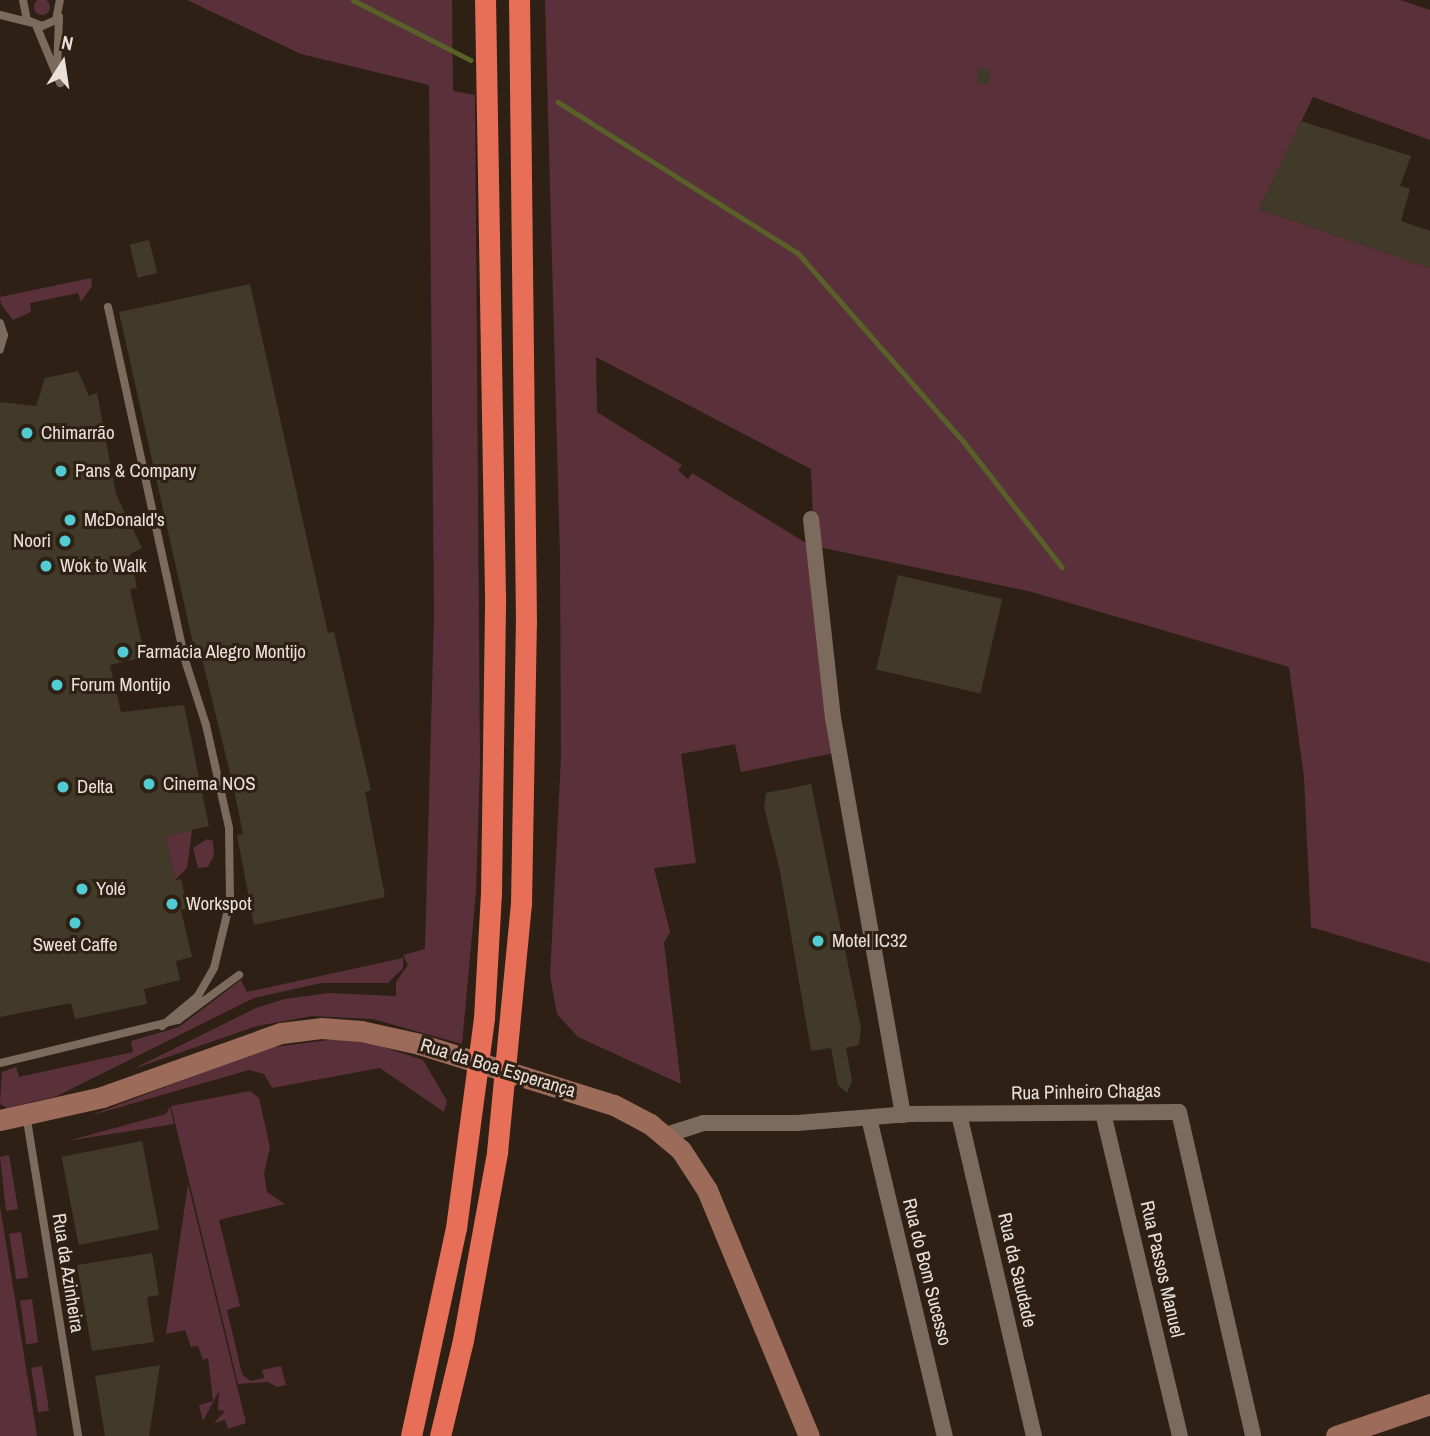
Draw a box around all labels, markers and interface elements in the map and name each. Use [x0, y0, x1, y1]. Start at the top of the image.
north arrow [28, 28, 98, 98]
text: N [59, 29, 76, 56]
place label: Chimarrão [41, 422, 115, 444]
marker: Chimarrão [19, 425, 35, 441]
place label: Pans & Company [75, 460, 196, 482]
marker: Pans & Company [53, 463, 69, 479]
place label: McDonald's [84, 509, 165, 531]
marker: McDonald's [62, 512, 78, 528]
place label: Noori [13, 530, 51, 552]
marker: Noori [57, 533, 73, 549]
place label: Wok to Walk [60, 555, 147, 577]
marker: Wok to Walk [38, 558, 54, 574]
place label: Farmácia Alegro Montijo [137, 641, 307, 663]
marker: Farmácia Alegro Montijo [115, 644, 131, 660]
place label: Forum Montijo [71, 674, 171, 696]
marker: Forum Montijo [49, 677, 65, 693]
place label: Cinema NOS [163, 773, 256, 795]
place label: Delta [77, 776, 113, 798]
marker: Cinema NOS [141, 776, 157, 792]
marker: Delta [55, 779, 71, 795]
place label: Yolé [96, 878, 126, 900]
marker: Yolé [74, 881, 90, 897]
place label: Workspot [186, 893, 252, 915]
marker: Workspot [164, 896, 180, 912]
marker: Sweet Caffe [67, 915, 83, 931]
place label: Motel IC32 [832, 930, 907, 952]
marker: Motel IC32 [810, 933, 826, 949]
place label: Sweet Caffe [33, 934, 117, 956]
street label: Rua da Boa Esperança [418, 1034, 578, 1102]
street label: Rua Pinheiro Chagas [1011, 1079, 1161, 1105]
street label: Rua do Bom Sucesso [898, 1196, 956, 1348]
street label: Rua Passos Manuel [1135, 1199, 1189, 1339]
street label: Rua da Saudade [993, 1210, 1041, 1330]
street label: Rua da Azinheira [47, 1211, 89, 1335]

